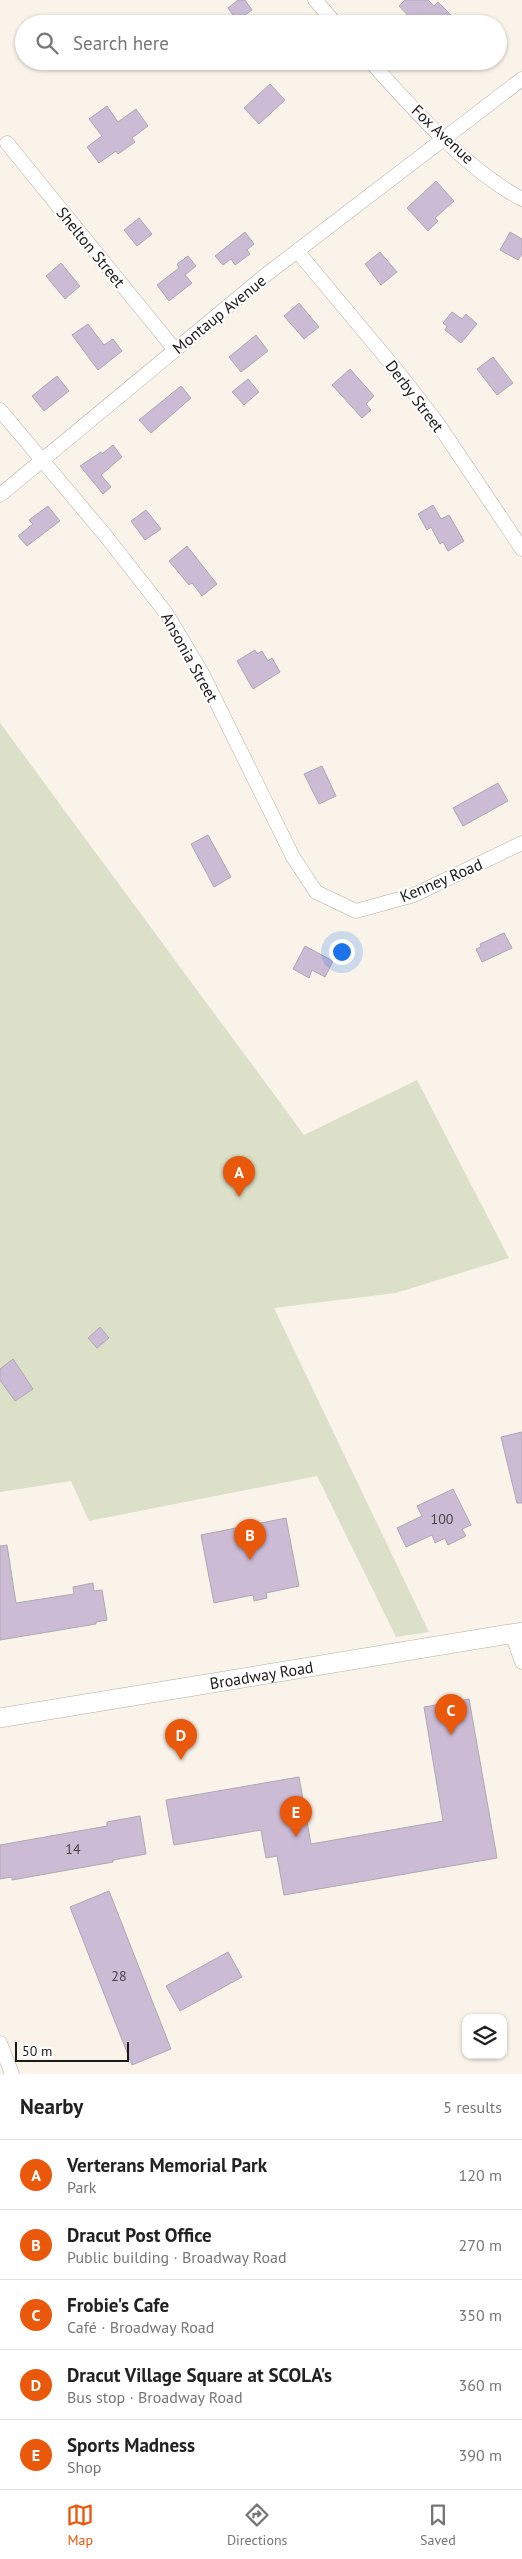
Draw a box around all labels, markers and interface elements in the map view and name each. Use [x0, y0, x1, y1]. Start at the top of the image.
search box [15, 15, 507, 70]
icon: search [33, 29, 61, 57]
text: Search here [73, 31, 169, 55]
street label: Fox Avenue [408, 100, 478, 168]
street label: Shelton Street [52, 203, 130, 292]
street label: Montaup Avenue [168, 270, 270, 358]
street label: Derby Street [382, 356, 449, 436]
street label: Ansonia Street [157, 609, 223, 706]
street label: Kenney Road [397, 854, 485, 906]
your location [329, 939, 355, 965]
pin: A [223, 1156, 255, 1197]
house number: 100 [431, 1510, 454, 1528]
pin: B [234, 1519, 266, 1560]
street label: Broadway Road [208, 1657, 315, 1693]
pin: C [435, 1694, 467, 1735]
pin: D [165, 1719, 197, 1760]
pin: E [280, 1796, 312, 1837]
house number: 14 [65, 1840, 81, 1858]
house number: 28 [111, 1967, 127, 1985]
map controls [462, 2014, 507, 2059]
button: layers [462, 2014, 507, 2059]
scale bar [15, 2039, 129, 2062]
text: 50 m [22, 2042, 52, 2060]
text: Nearby [20, 2093, 83, 2120]
text: 5 results [443, 2097, 502, 2117]
text: Verterans Memorial Park [67, 2153, 267, 2177]
text: A [31, 2165, 41, 2185]
text: 120 m [459, 2165, 502, 2185]
text: Park [67, 2177, 96, 2197]
text: Dracut Post Office [67, 2223, 212, 2247]
text: B [31, 2235, 41, 2255]
text: 270 m [459, 2235, 502, 2255]
text: Public building · Broadway Road [67, 2247, 287, 2267]
text: Frobie's Cafe [67, 2293, 169, 2317]
text: C [32, 2305, 40, 2325]
text: 350 m [459, 2305, 502, 2325]
text: Café · Broadway Road [67, 2317, 214, 2337]
text: Dracut Village Square at SCOLA's [67, 2363, 332, 2387]
text: D [31, 2375, 41, 2395]
text: 360 m [459, 2375, 502, 2395]
text: Bus stop · Broadway Road [67, 2387, 243, 2407]
text: Sports Madness [67, 2433, 195, 2457]
text: E [32, 2445, 40, 2465]
text: 390 m [459, 2445, 502, 2465]
text: Shop [67, 2457, 101, 2477]
tab: Map [66, 2501, 94, 2549]
tab: Directions [227, 2501, 287, 2549]
tab: Saved [420, 2501, 456, 2549]

